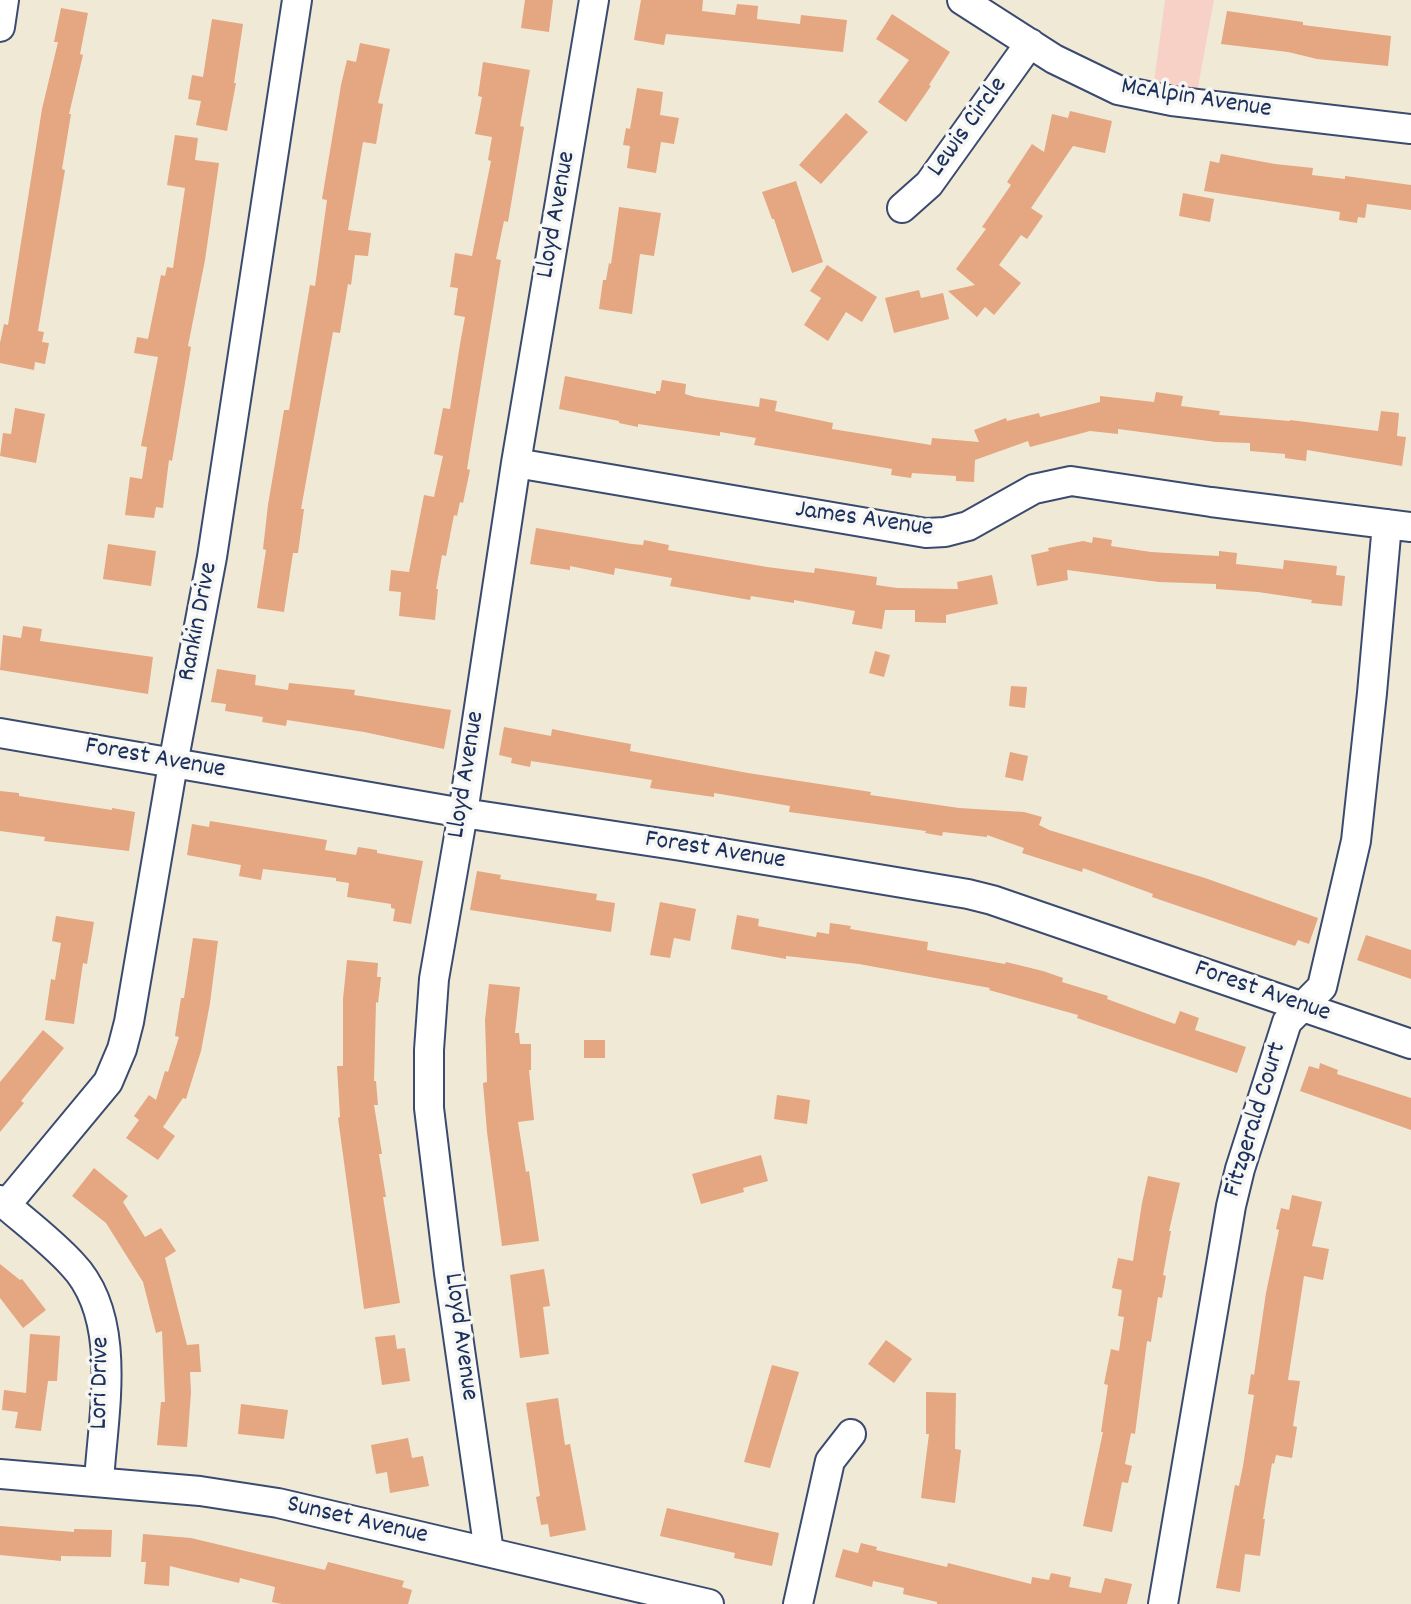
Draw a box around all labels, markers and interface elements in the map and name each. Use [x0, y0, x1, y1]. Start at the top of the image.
street label: Lewis Circle [922, 72, 1016, 184]
street label: McAlpin Avenue [1119, 73, 1273, 127]
street label: Lloyd Avenue [532, 149, 584, 281]
street label: James Avenue [793, 496, 935, 546]
street label: Rankin Drive [173, 560, 227, 684]
street label: Lloyd Avenue [443, 709, 493, 841]
street label: Forest Avenue [82, 732, 228, 788]
street label: Forest Avenue [642, 825, 788, 879]
street label: Forest Avenue [1190, 955, 1334, 1031]
street label: Fitzgerald Court [1219, 1039, 1295, 1201]
street label: Lloyd Avenue [435, 1271, 483, 1403]
street label: Lori Drive [86, 1336, 118, 1430]
street label: Sunset Avenue [283, 1491, 431, 1553]

